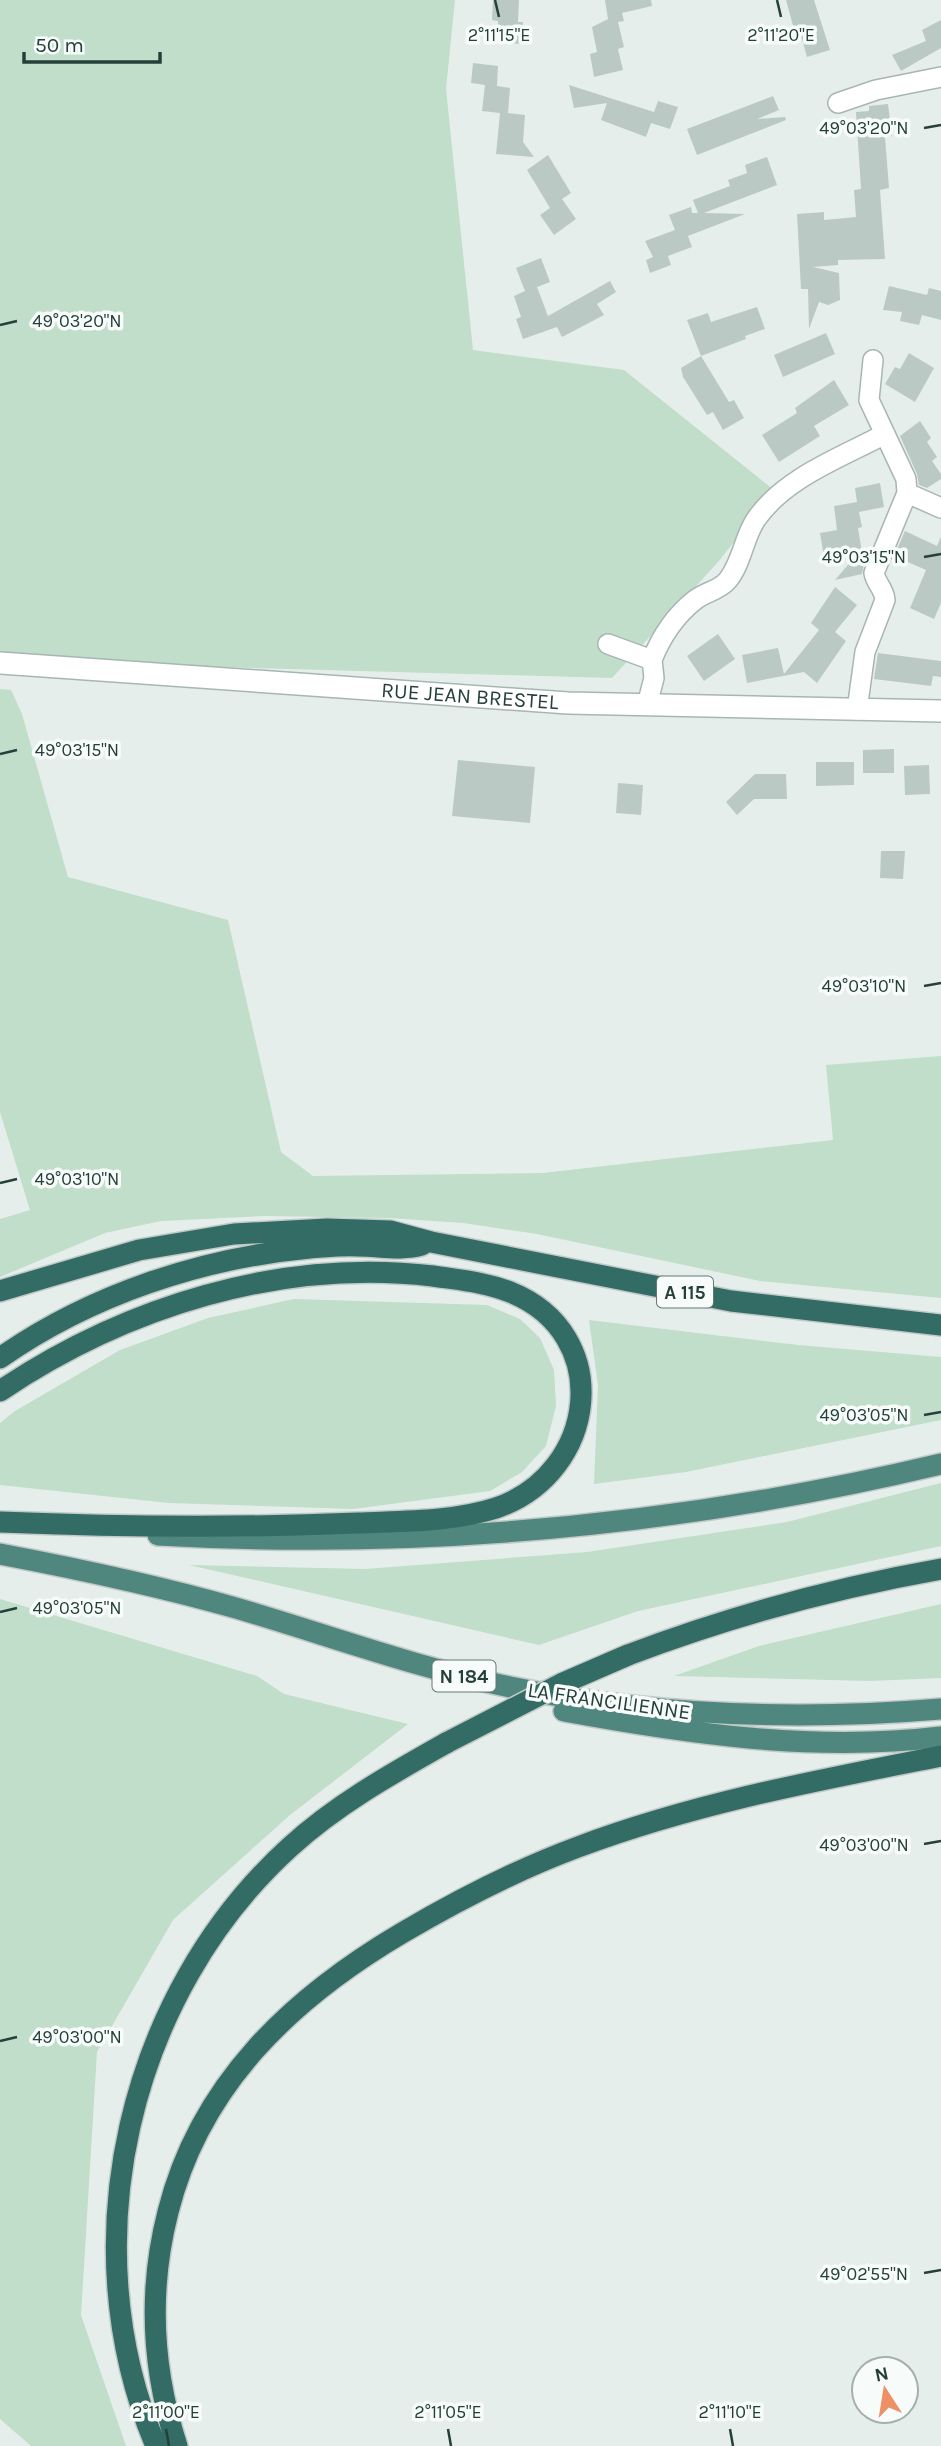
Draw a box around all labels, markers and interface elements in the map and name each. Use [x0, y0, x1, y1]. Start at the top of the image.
scale bar [24, 21, 161, 65]
text: 2°11'15"E [468, 24, 530, 46]
text: 2°11'20"E [747, 24, 815, 46]
text: 50 m [35, 33, 84, 57]
text: 49°03'20"N [819, 117, 909, 139]
text: 49°03'20"N [32, 310, 122, 332]
text: 49°03'15"N [822, 546, 906, 568]
street label: RUE JEAN BRESTEL [380, 678, 560, 714]
text: 49°03'15"N [35, 739, 119, 761]
text: 49°03'10"N [822, 975, 906, 997]
text: 49°03'10"N [35, 1168, 119, 1190]
road number: A 115 [657, 1276, 713, 1308]
text: 49°03'05"N [819, 1404, 909, 1426]
text: 49°03'05"N [32, 1597, 122, 1619]
road number: N 184 [433, 1660, 496, 1692]
street label: LA FRANCILIENNE [526, 1678, 692, 1724]
text: 49°03'00"N [819, 1834, 909, 1856]
text: 49°03'00"N [32, 2026, 122, 2048]
text: 49°02'55"N [820, 2263, 908, 2285]
north arrow [850, 2355, 920, 2425]
text: N [873, 2362, 891, 2387]
text: 2°11'00"E [132, 2401, 200, 2423]
text: 2°11'05"E [414, 2401, 482, 2423]
text: 2°11'10"E [698, 2401, 762, 2423]

